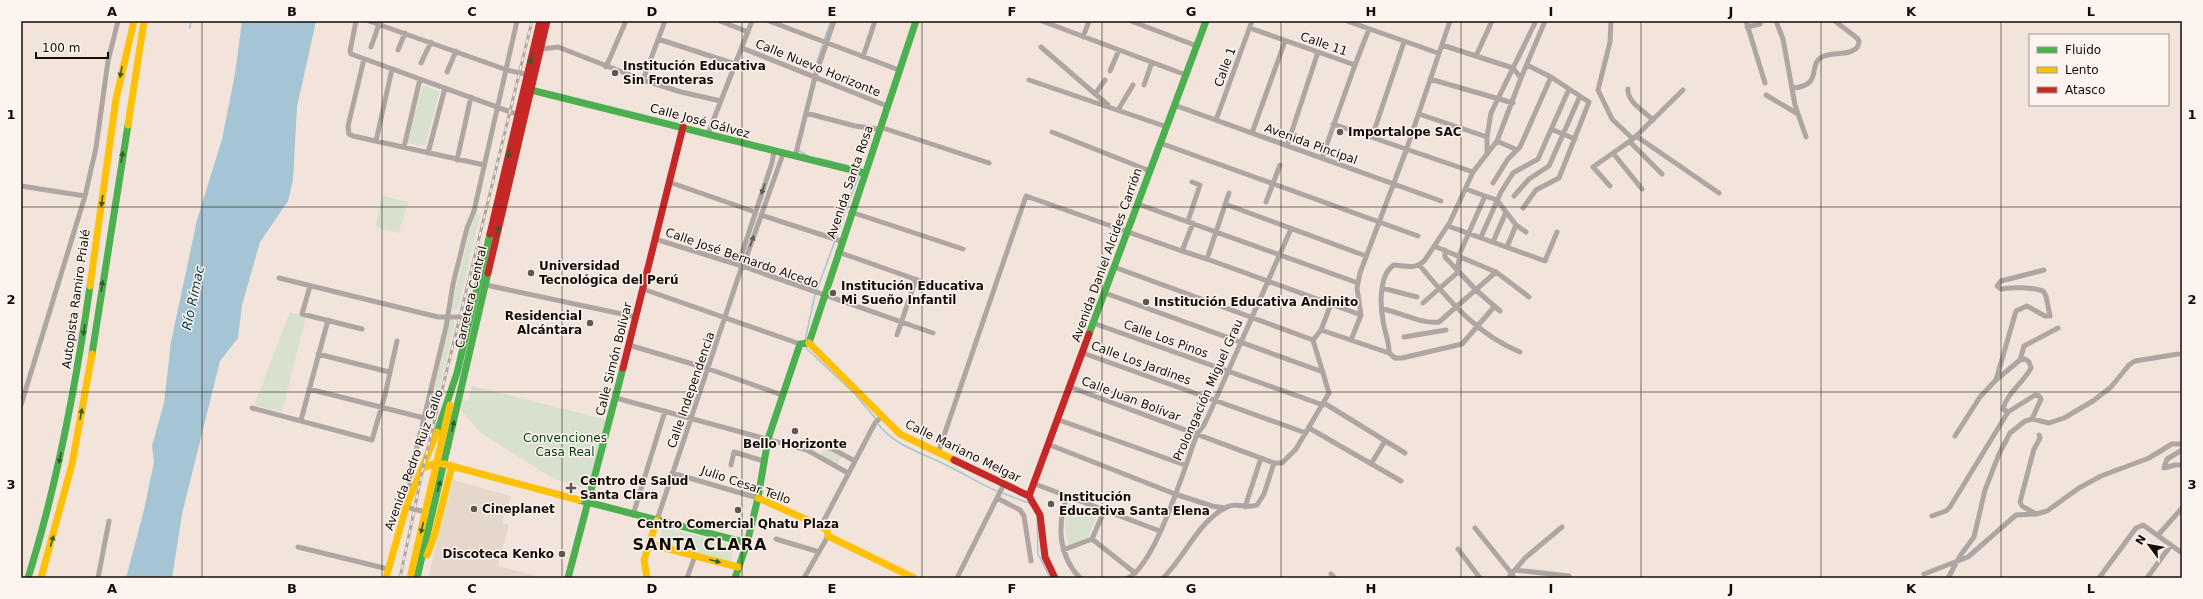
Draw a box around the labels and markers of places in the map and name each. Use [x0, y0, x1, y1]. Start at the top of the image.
place label: Institución Educativa Sin Fronteras [623, 59, 766, 87]
marker: Institución Educativa Sin Fronteras [610, 68, 620, 78]
place label: Importalope SAC [1348, 125, 1462, 139]
marker: Importalope SAC [1335, 127, 1345, 137]
place label: Universidad Tecnológica del Perú [539, 259, 679, 287]
marker: Universidad Tecnológica del Perú [526, 268, 536, 278]
place label: Institución Educativa Mi Sueño Infantil [841, 279, 984, 307]
marker: Institución Educativa Mi Sueño Infantil [828, 288, 838, 298]
place label: Institución Educativa Andinito [1154, 295, 1358, 309]
marker: Institución Educativa Andinito [1141, 297, 1151, 307]
place label: Residencial Alcántara [505, 309, 582, 337]
marker: Residencial Alcántara [585, 318, 595, 328]
marker: Bello Horizonte [790, 426, 800, 436]
place label: Bello Horizonte [743, 437, 847, 451]
place label: Centro de Salud Santa Clara [580, 474, 688, 502]
marker: Centro de Salud Santa Clara [565, 482, 577, 494]
place label: Institución Educativa Santa Elena [1059, 490, 1210, 518]
marker: Institución Educativa Santa Elena [1046, 499, 1056, 509]
place label: Cineplanet [482, 502, 555, 516]
marker: Cineplanet [469, 504, 479, 514]
marker: Centro Comercial Qhatu Plaza [733, 505, 743, 515]
place label: Centro Comercial Qhatu Plaza [637, 517, 839, 531]
place label: Discoteca Kenko [442, 547, 554, 561]
marker: Discoteca Kenko [557, 549, 567, 559]

